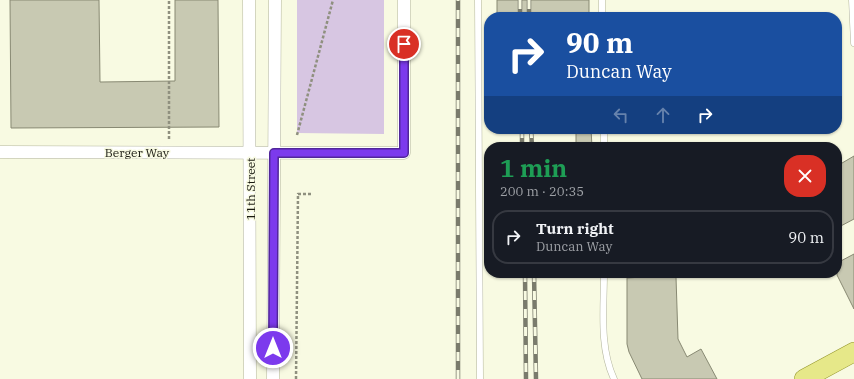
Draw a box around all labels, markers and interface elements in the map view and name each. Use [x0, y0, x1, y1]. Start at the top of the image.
text: 90 m [566, 24, 633, 61]
pin [387, 27, 421, 61]
icon: right [500, 28, 552, 80]
icon: arrive [393, 33, 415, 55]
text: Duncan Way [566, 60, 672, 83]
icon: left [610, 104, 632, 126]
icon: ahead [652, 104, 674, 126]
icon: right [694, 104, 716, 126]
street label: Berger Way [105, 145, 170, 160]
text: 1 min [500, 152, 567, 184]
button: close [784, 155, 826, 197]
street label: 11th Street [243, 158, 258, 220]
text: 200 m · 20:35 [500, 183, 584, 200]
text: Turn right [536, 219, 614, 238]
icon: right [502, 226, 524, 248]
text: 90 m [788, 228, 824, 247]
text: Duncan Way [536, 238, 612, 255]
position arrow [252, 327, 294, 369]

